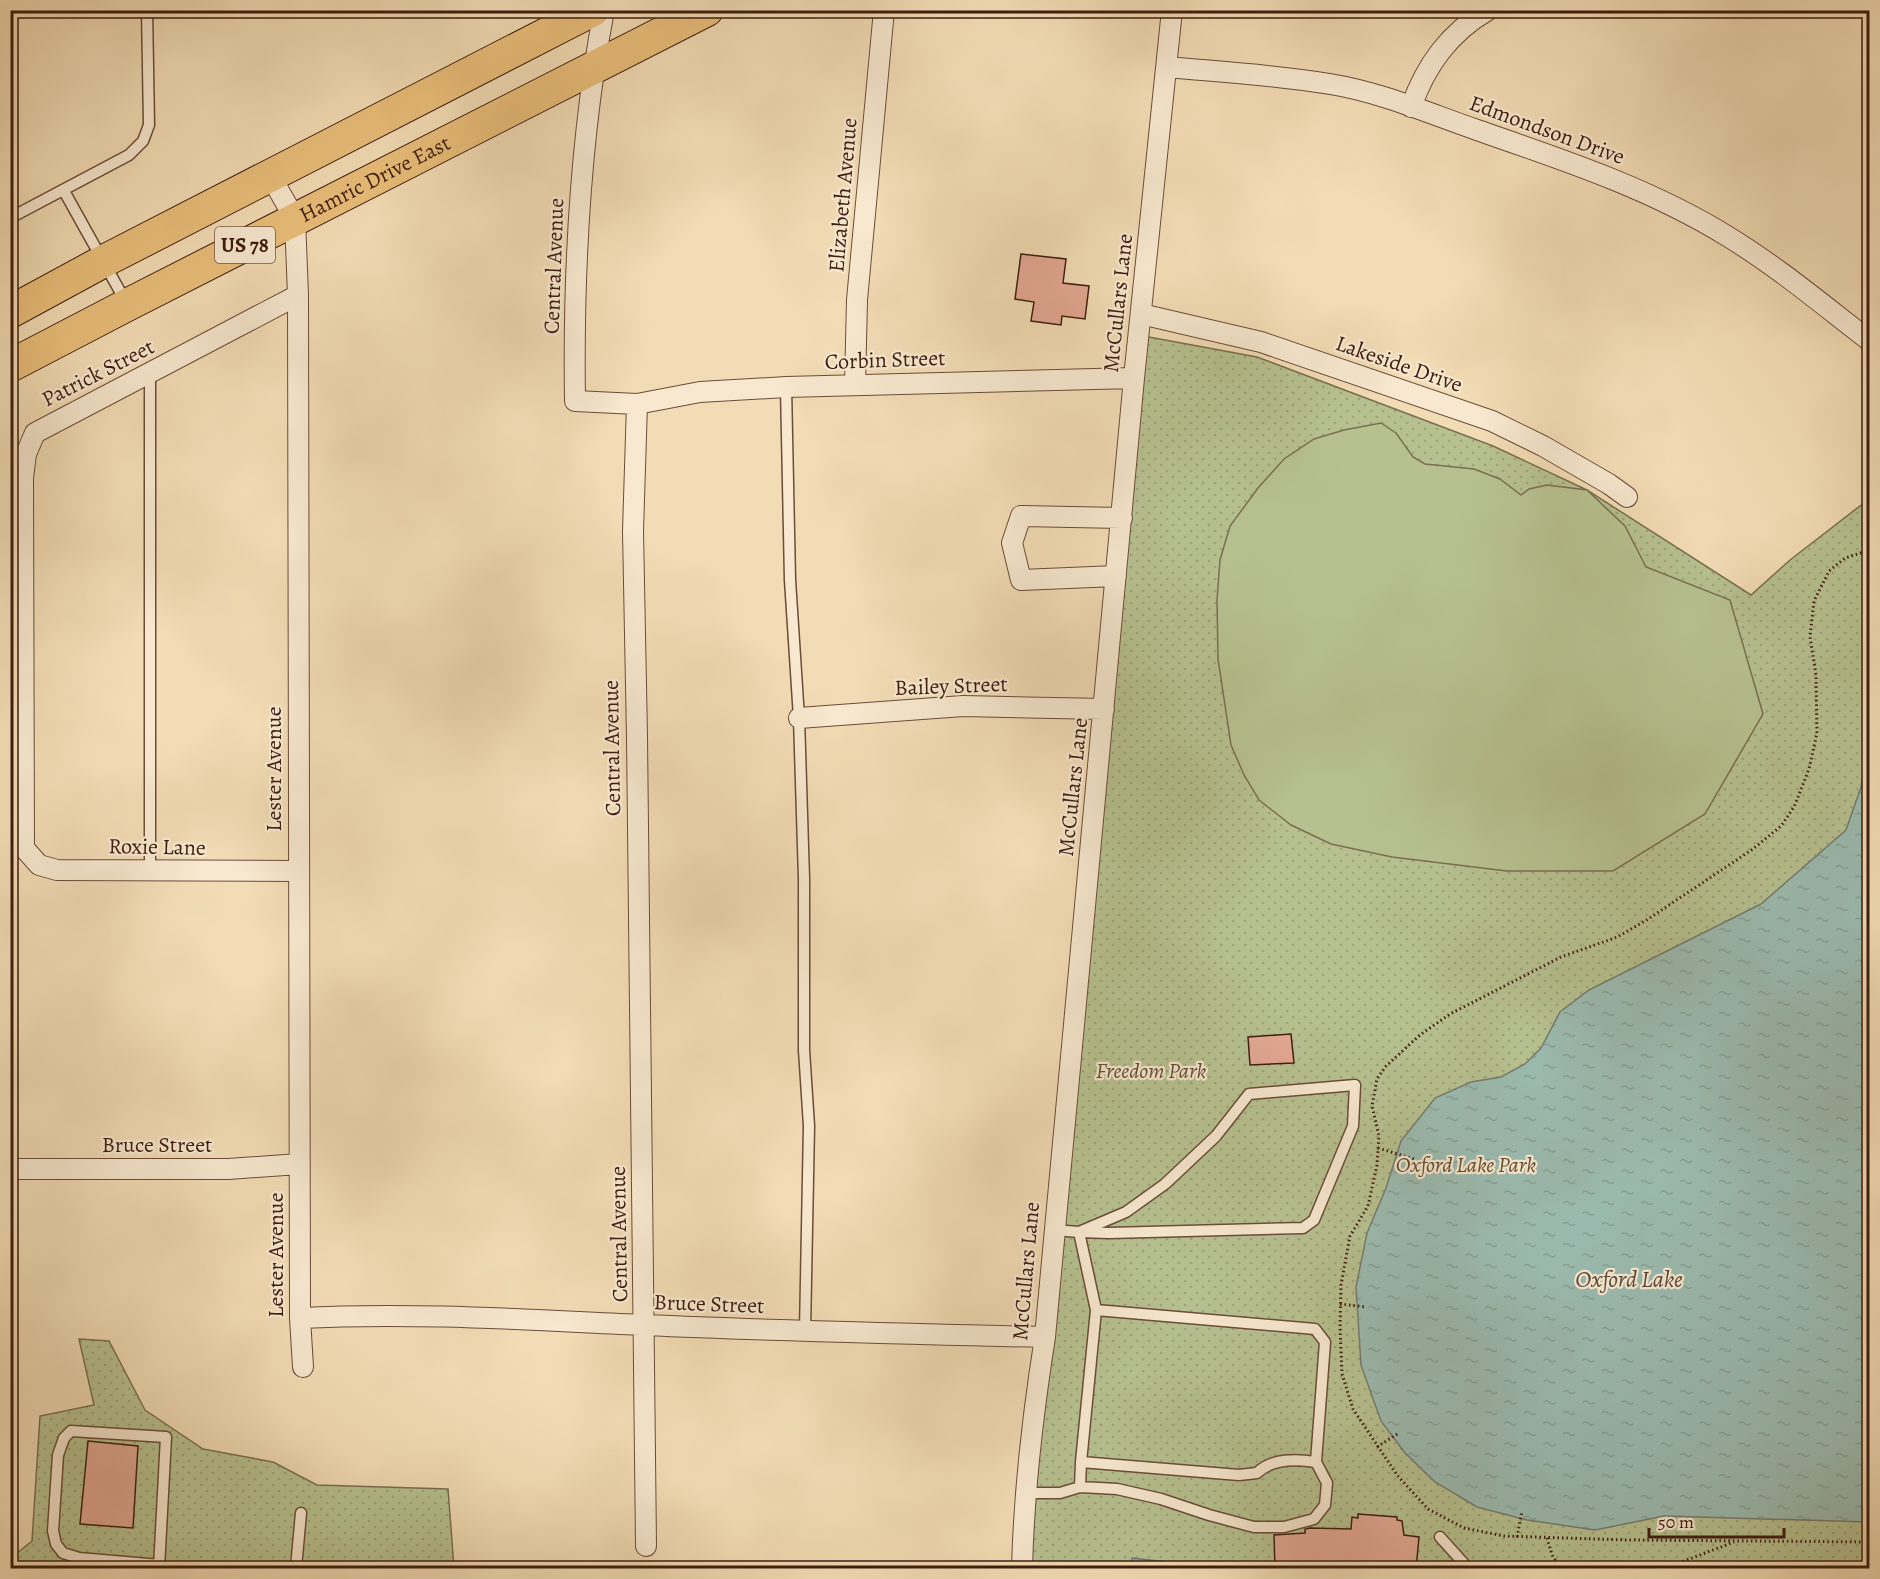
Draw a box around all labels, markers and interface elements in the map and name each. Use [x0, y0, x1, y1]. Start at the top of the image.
street label: Edmondson Drive [1465, 88, 1629, 172]
street label: Elizabeth Avenue [821, 117, 865, 273]
street label: Hamric Drive East [294, 128, 456, 230]
street label: Central Avenue [537, 197, 571, 335]
road number: US 78 [215, 227, 275, 263]
street label: McCullars Lane [1096, 232, 1140, 374]
street label: Lakeside Drive [1332, 328, 1466, 400]
street label: Patrick Street [37, 332, 159, 414]
street label: Corbin Street [824, 343, 946, 377]
street label: Bailey Street [894, 669, 1008, 703]
street label: Central Avenue [596, 680, 628, 816]
street label: Lester Avenue [259, 706, 289, 832]
street label: McCullars Lane [1051, 716, 1095, 858]
street label: Roxie Lane [108, 831, 206, 863]
park label: Freedom Park [1096, 1056, 1207, 1086]
street label: Bruce Street [102, 1130, 212, 1160]
park label: Oxford Lake Park [1396, 1150, 1536, 1180]
street label: Central Avenue [603, 1166, 635, 1302]
street label: Lester Avenue [261, 1192, 291, 1318]
street label: McCullars Lane [1005, 1200, 1047, 1342]
water label: Oxford Lake [1575, 1263, 1683, 1295]
street label: Bruce Street [653, 1287, 765, 1321]
scale bar [1649, 1501, 1784, 1539]
text: 50 m [1658, 1510, 1694, 1534]

